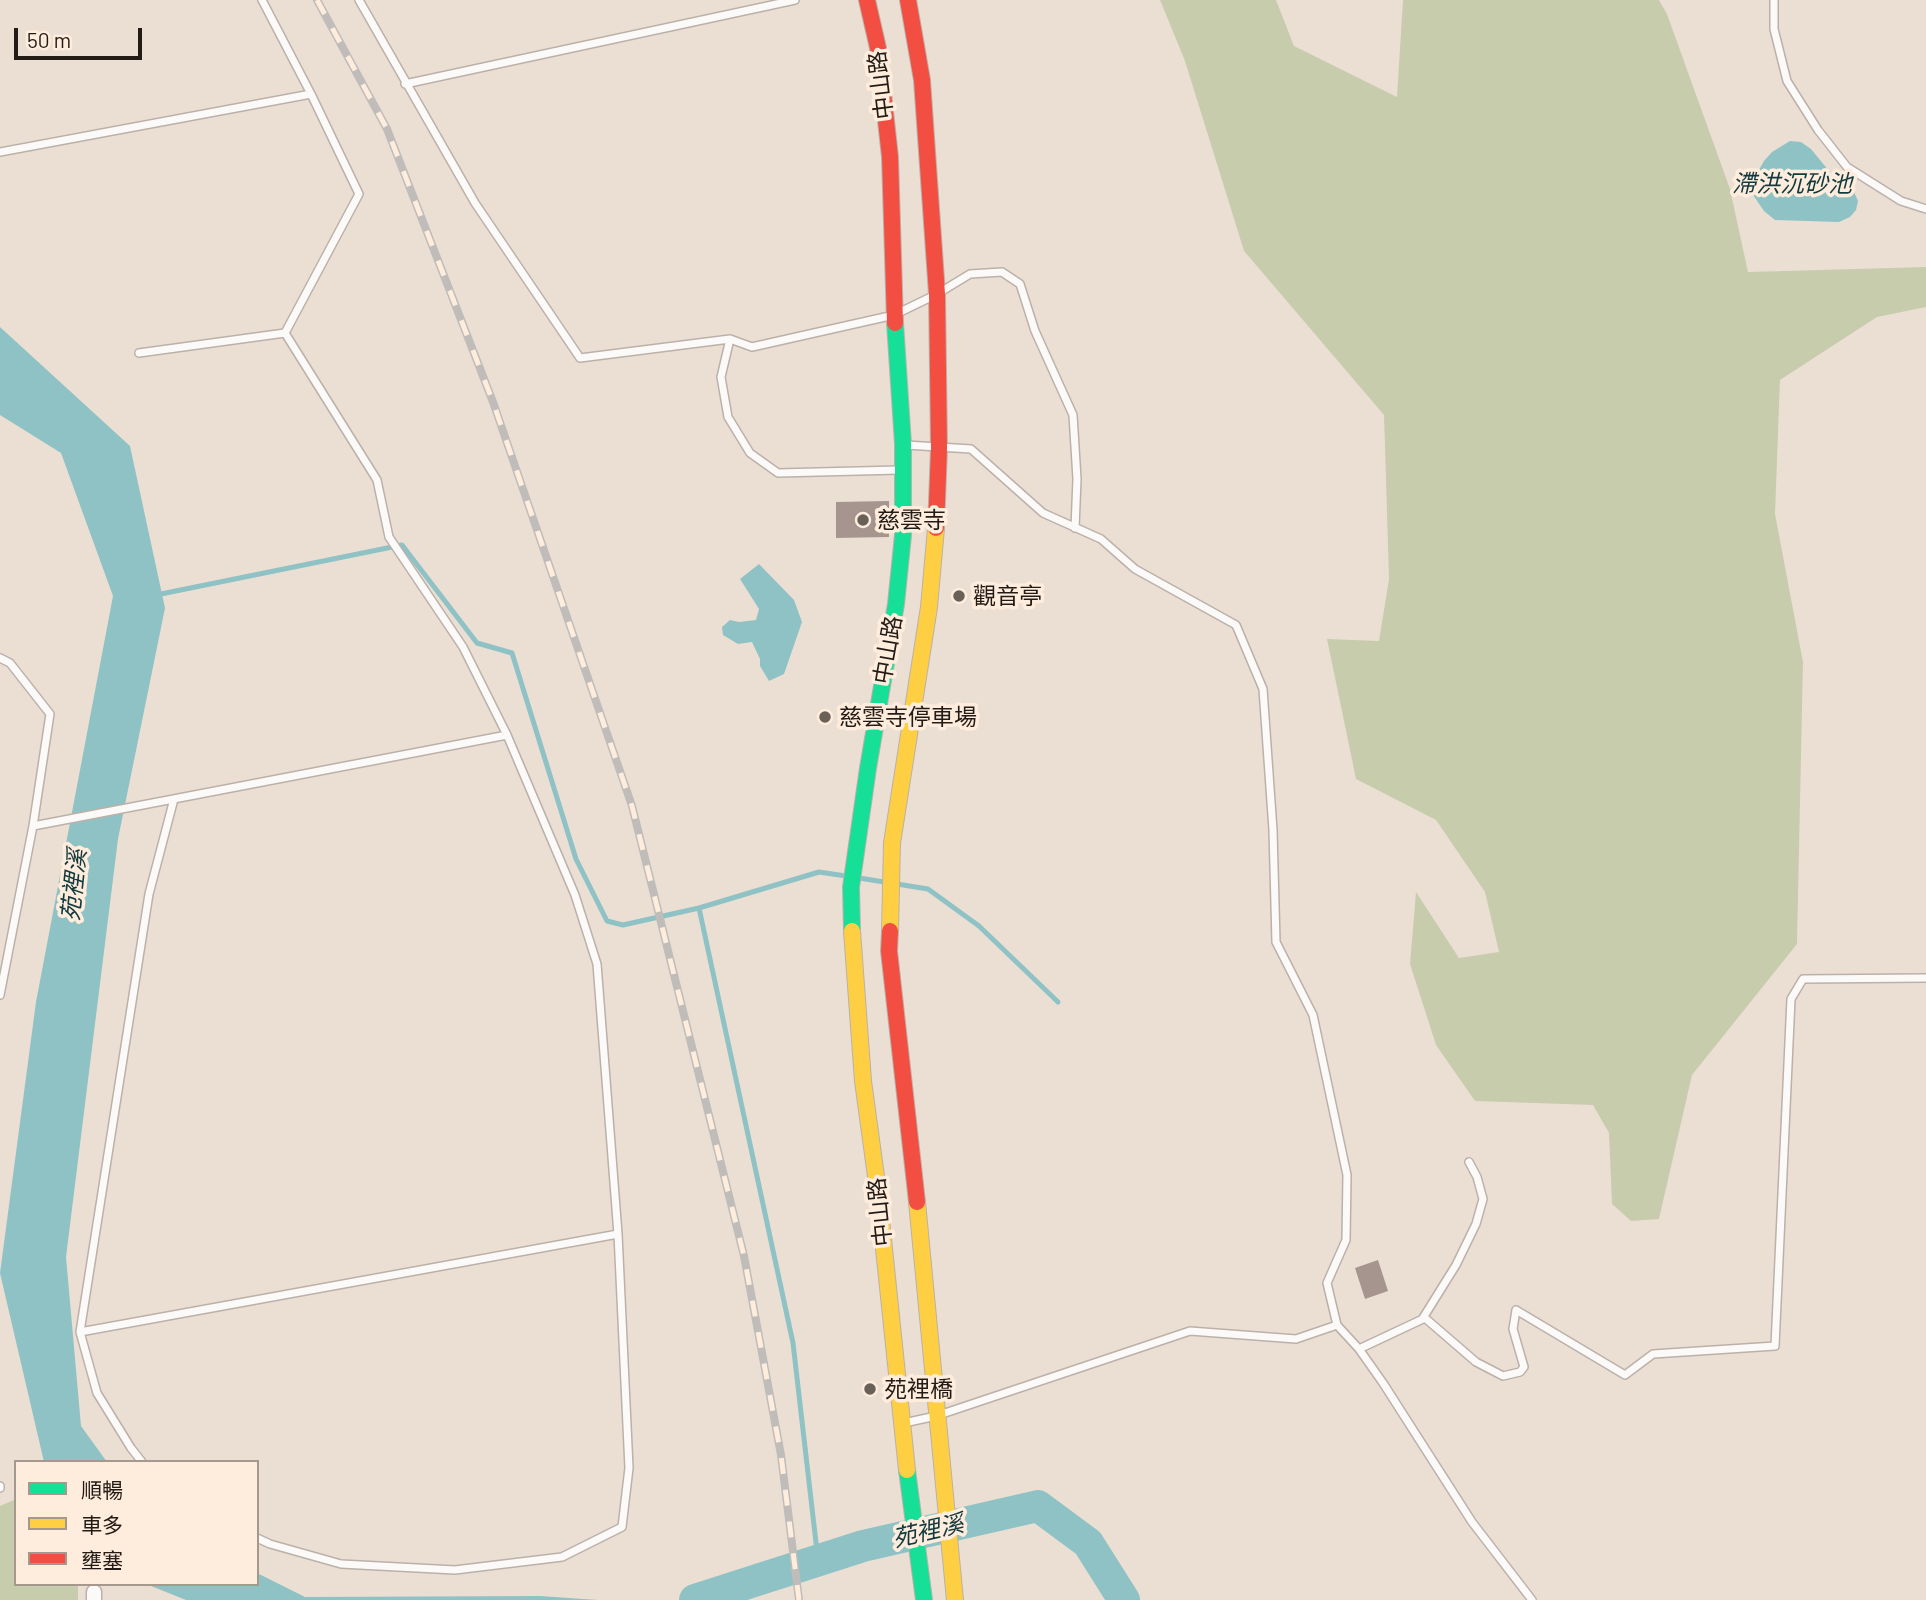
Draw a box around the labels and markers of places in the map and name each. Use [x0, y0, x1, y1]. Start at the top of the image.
place label: 慈雲寺 [877, 506, 946, 534]
marker: 慈雲寺 [855, 512, 871, 528]
place label: 觀音亭 [973, 582, 1042, 610]
marker: 觀音亭 [951, 588, 967, 604]
place label: 慈雲寺停車場 [839, 703, 977, 731]
marker: 慈雲寺停車場 [817, 709, 833, 725]
place label: 苑裡橋 [884, 1375, 953, 1403]
marker: 苑裡橋 [862, 1381, 878, 1397]

